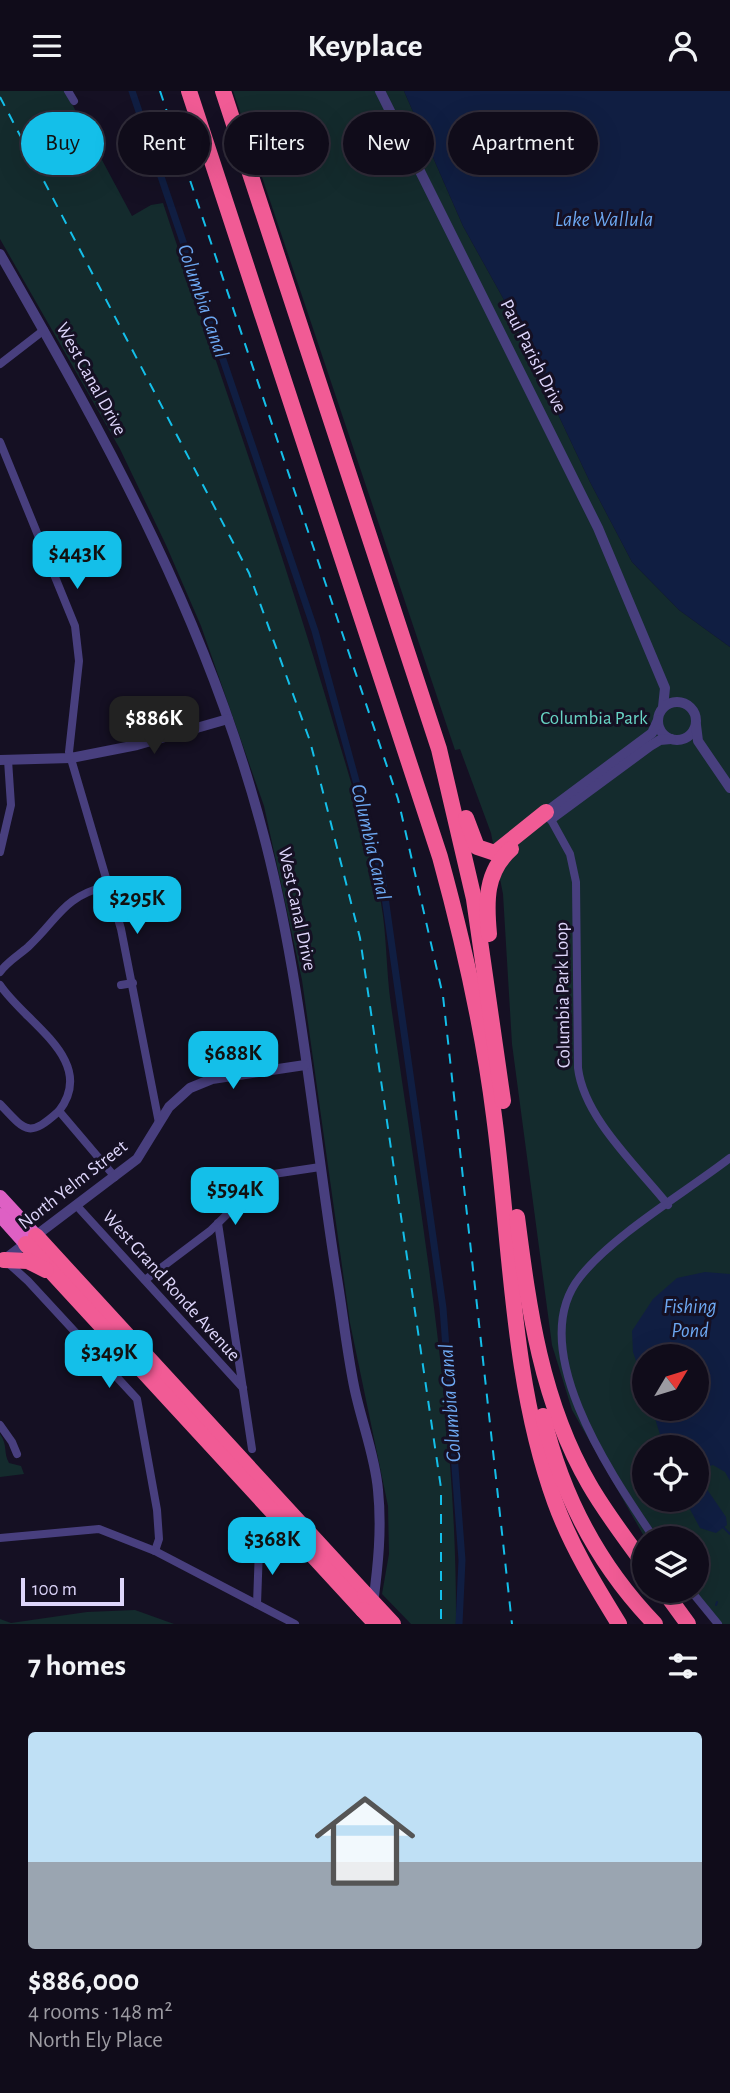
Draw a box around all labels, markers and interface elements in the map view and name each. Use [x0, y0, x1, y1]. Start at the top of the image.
icon: menu [28, 27, 66, 65]
icon: person [664, 27, 702, 65]
text: Keyplace [307, 30, 423, 62]
chip: Buy [21, 112, 104, 175]
chip: Rent [118, 112, 210, 175]
chip: Filters [224, 112, 329, 175]
chip: New [343, 112, 434, 175]
chip: Apartment [448, 112, 598, 175]
water label: Lake Wallula [555, 209, 653, 230]
water label: Columbia Canal [174, 242, 232, 360]
street label: Paul Parish Drive [496, 296, 570, 416]
street label: West Canal Drive [52, 320, 130, 438]
pin: $443K [28, 531, 126, 591]
text: $443K [49, 542, 105, 565]
pin: $886K [105, 697, 203, 756]
text: $886K [125, 707, 183, 730]
park label: Columbia Park [540, 709, 648, 728]
water label: Columbia Canal [347, 782, 395, 902]
street label: West Canal Drive [275, 846, 319, 972]
pin: $295K [88, 877, 186, 936]
text: $295K [109, 887, 165, 910]
street label: Columbia Park Loop [552, 922, 574, 1068]
pin: $688K [184, 1031, 282, 1091]
text: $688K [204, 1042, 262, 1065]
street label: North Yelm Street [15, 1137, 131, 1233]
pin: $594K [186, 1167, 284, 1227]
text: $594K [207, 1178, 263, 1201]
street label: West Grand Ronde Avenue [99, 1207, 243, 1365]
water label: Fishing Pond [663, 1296, 717, 1341]
pin: $349K [60, 1331, 158, 1390]
text: $349K [81, 1341, 137, 1364]
water label: Columbia Canal [435, 1343, 465, 1463]
north arrow [632, 1344, 709, 1421]
map controls [632, 1344, 709, 1603]
button: locate [632, 1435, 709, 1512]
pin: $368K [223, 1517, 321, 1577]
button: layers [632, 1526, 709, 1603]
text: $368K [244, 1528, 300, 1551]
scale bar [21, 1575, 124, 1607]
text: 100 m [32, 1580, 77, 1599]
icon: filters [664, 1647, 702, 1685]
text: 7 homes [28, 1651, 126, 1681]
icon: home [302, 1778, 428, 1904]
text: $886,000 [28, 1966, 139, 1996]
text: 4 rooms · 148 m² [28, 2001, 173, 2024]
text: North Ely Place [28, 2029, 163, 2052]

